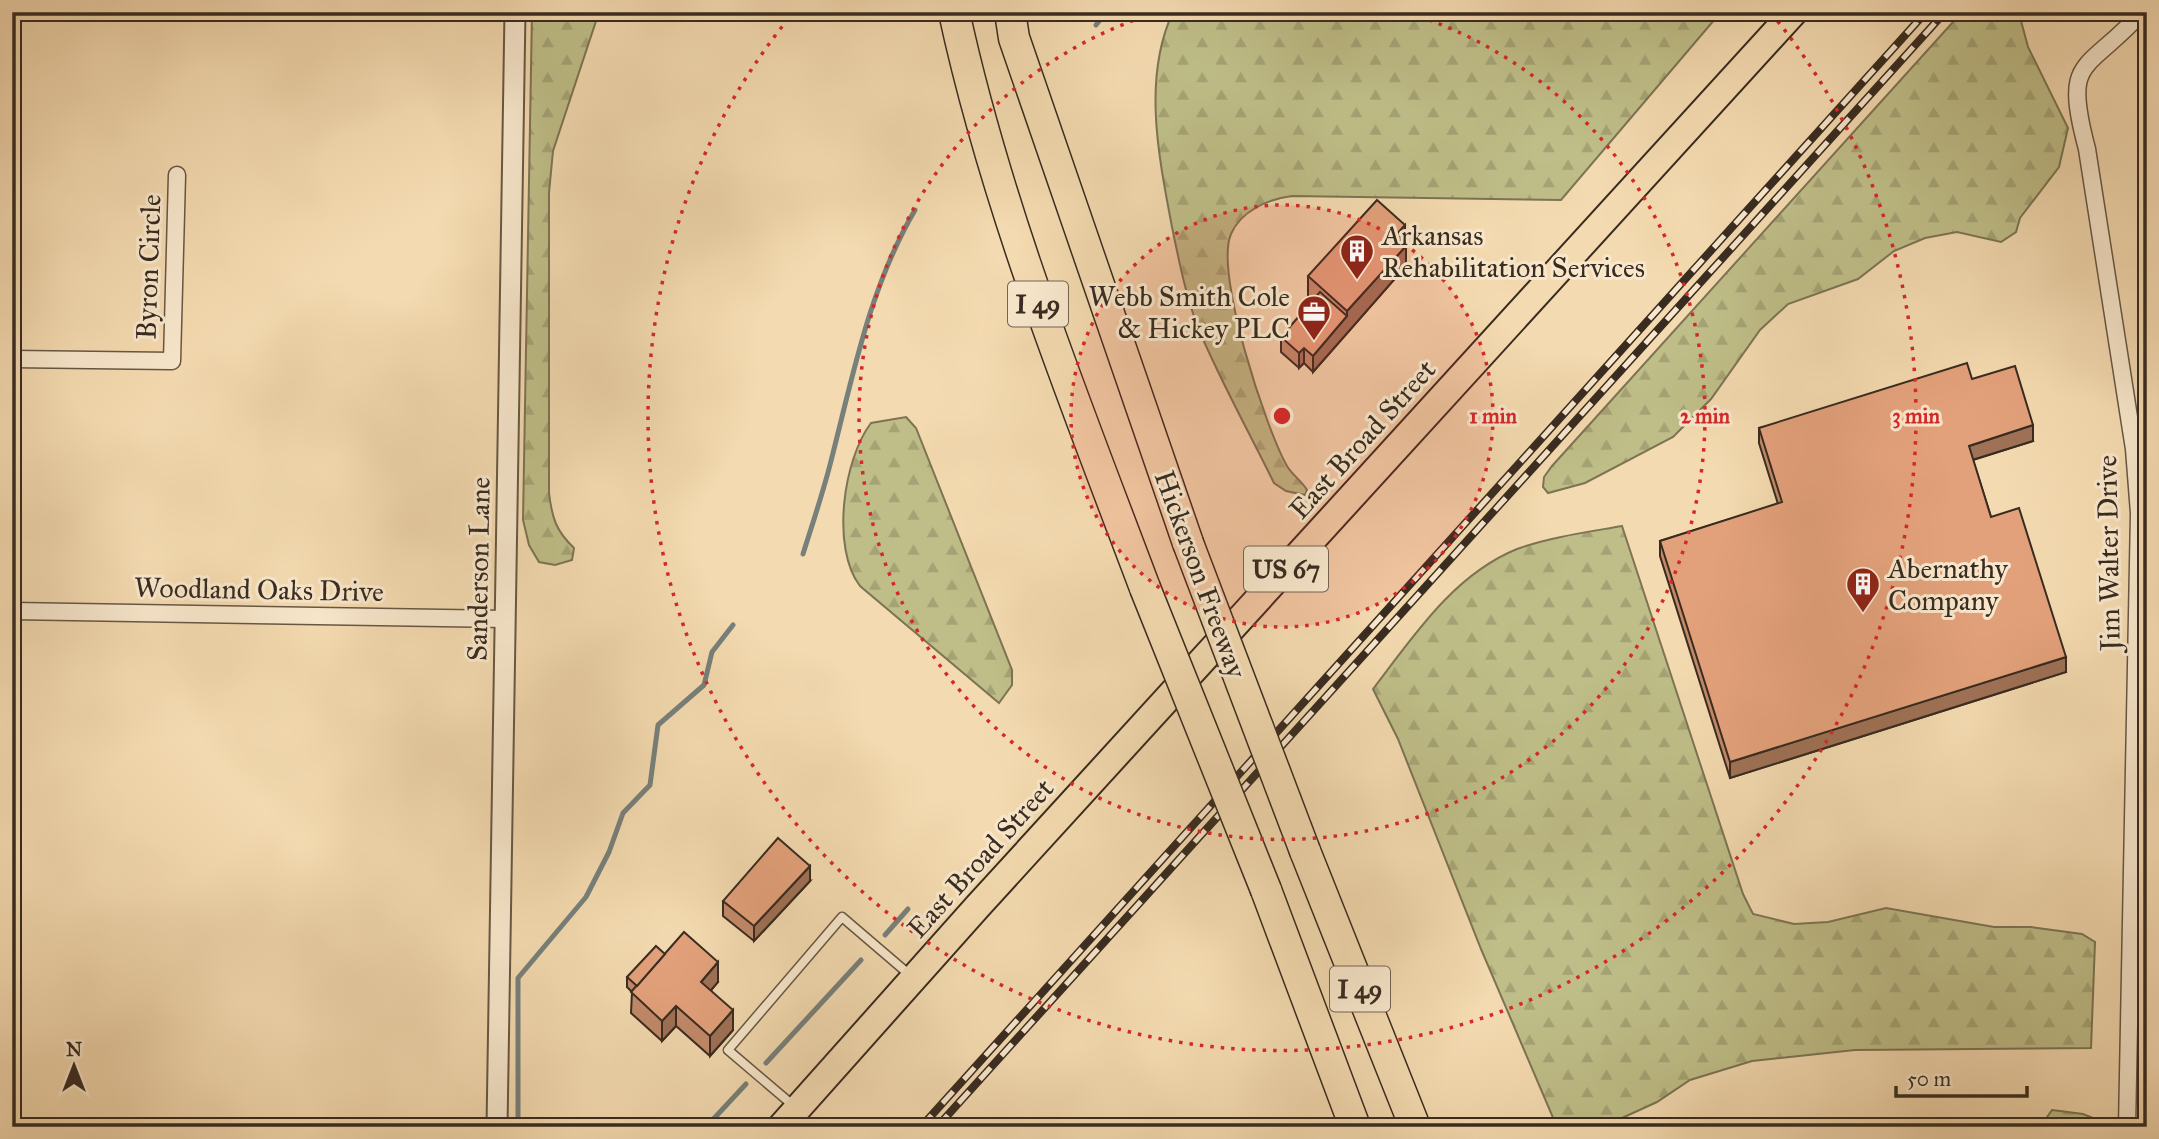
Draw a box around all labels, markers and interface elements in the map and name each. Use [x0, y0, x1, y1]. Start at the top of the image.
street label: Byron Circle [128, 194, 169, 340]
place label: Arkansas Rehabilitation Services [1381, 218, 1645, 285]
building icon: Arkansas Rehabilitation Services [1338, 232, 1376, 281]
place label: Webb Smith Cole & Hickey PLC [1089, 279, 1290, 346]
road number: I 49 [1008, 282, 1068, 326]
office icon: Webb Smith Cole & Hickey PLC [1295, 293, 1333, 342]
street label: East Broad Street [1282, 352, 1443, 526]
text: 1 min [1469, 403, 1517, 429]
text: 2 min [1680, 403, 1730, 429]
text: 3 min [1892, 403, 1940, 429]
centre of rings [1270, 404, 1294, 428]
street label: Jim Walter Drive [2089, 455, 2128, 654]
street label: Hickerson Freeway [1147, 466, 1255, 684]
street label: Sanderson Lane [459, 477, 498, 661]
road number: US 67 [1244, 547, 1328, 592]
place label: Abernathy Company [1887, 551, 2009, 618]
building icon: Abernathy Company [1844, 565, 1882, 614]
street label: Woodland Oaks Drive [134, 570, 384, 609]
street label: East Broad Street [900, 771, 1061, 945]
road number: I 49 [1330, 966, 1390, 1012]
north arrow [38, 1030, 108, 1100]
text: N [66, 1038, 82, 1061]
scale bar [1896, 1055, 2028, 1099]
text: 50 m [1907, 1066, 1952, 1092]

